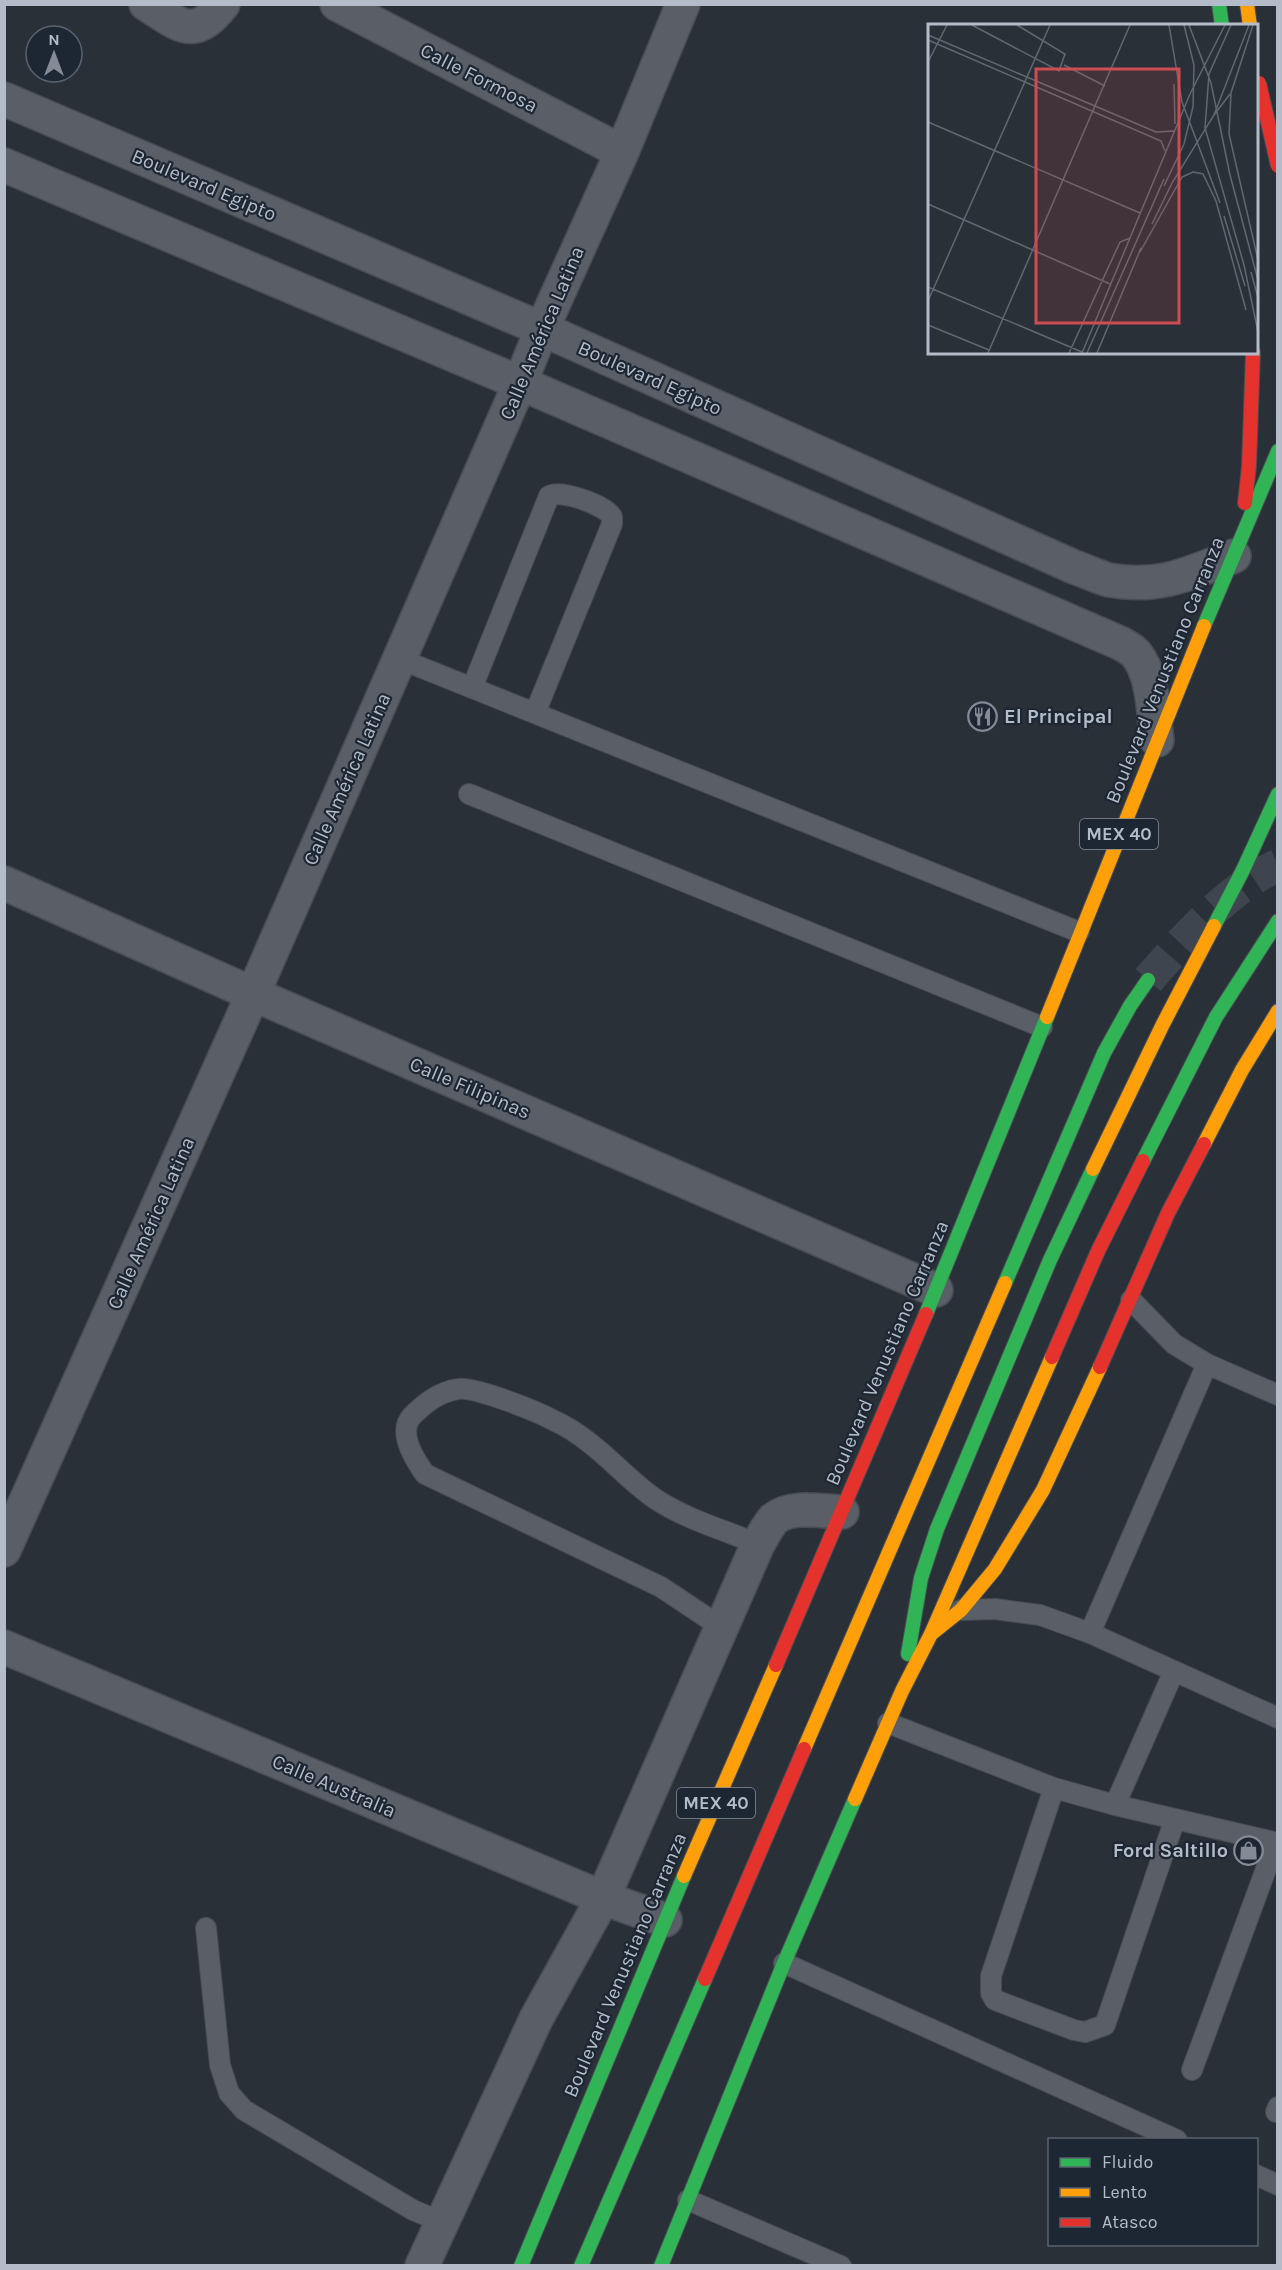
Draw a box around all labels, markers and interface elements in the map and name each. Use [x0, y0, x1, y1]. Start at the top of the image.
north arrow [24, 24, 84, 84]
inset map [928, 24, 1258, 354]
text: N [48, 30, 60, 49]
street label: Calle Formosa [416, 39, 542, 117]
street label: Boulevard Egipto [128, 144, 280, 226]
street label: Calle América Latina [495, 243, 589, 423]
street label: Boulevard Egipto [575, 336, 725, 420]
street label: Boulevard Venustiano Carranza [1101, 533, 1229, 807]
street label: Calle América Latina [299, 689, 395, 869]
restaurant icon: El Principal [967, 700, 999, 732]
place label: El Principal [1004, 705, 1113, 728]
road number: MEX 40 [1080, 819, 1158, 849]
street label: Calle Filipinas [406, 1052, 534, 1124]
street label: Calle América Latina [103, 1133, 199, 1313]
street label: Boulevard Venustiano Carranza [821, 1217, 953, 1489]
street label: Calle Australia [269, 1750, 399, 1822]
road number: MEX 40 [677, 1788, 755, 1818]
street label: Boulevard Venustiano Carranza [559, 1829, 691, 2101]
shop icon: Ford Saltillo [1233, 1834, 1265, 1866]
place label: Ford Saltillo [1113, 1839, 1228, 1862]
legend [1048, 2138, 1258, 2246]
text: Fluido [1102, 2151, 1153, 2173]
text: Lento [1102, 2181, 1147, 2203]
text: Atasco [1102, 2211, 1158, 2233]

